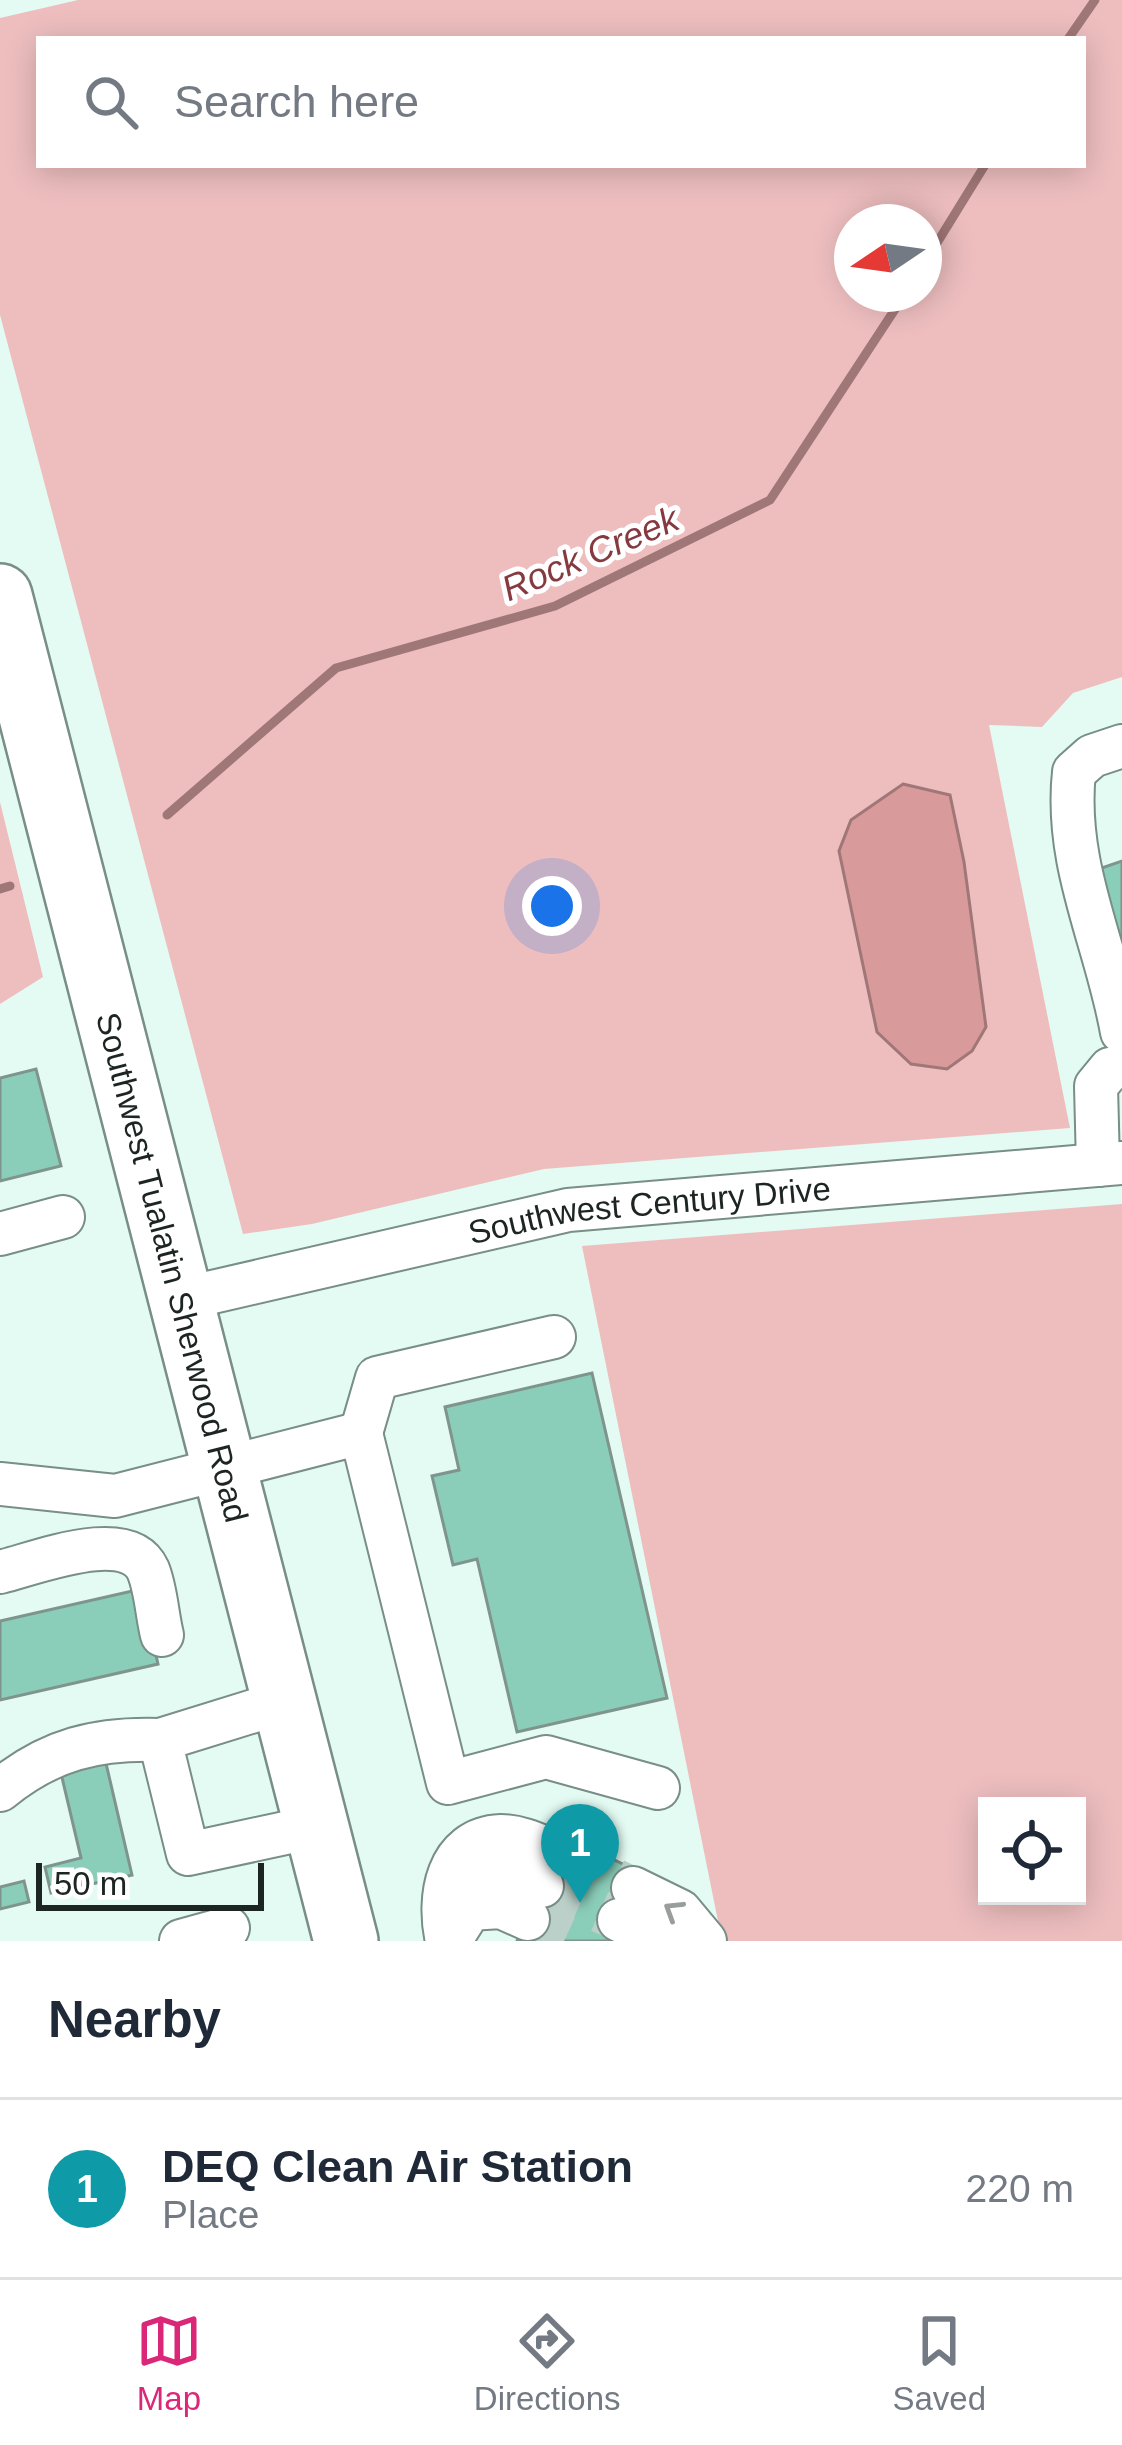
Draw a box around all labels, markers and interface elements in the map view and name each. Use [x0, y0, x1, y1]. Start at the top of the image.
search box [36, 36, 1086, 168]
icon: search [78, 69, 144, 135]
text: Search here [174, 76, 419, 127]
north arrow [834, 204, 942, 312]
water label: Rock Creek [496, 497, 687, 609]
your location [522, 876, 582, 936]
street label: Southwest Tualatin Sherwood Road [89, 1009, 255, 1526]
street label: Southwest Century Drive [465, 1170, 832, 1251]
map controls [978, 1797, 1086, 1905]
button: locate [978, 1797, 1086, 1905]
pin: 1 [541, 1804, 619, 1903]
scale bar [36, 1857, 264, 1910]
text: 50 m [54, 1865, 127, 1902]
one-way arrow [664, 1902, 686, 1924]
text: Nearby [48, 1991, 221, 2048]
text: DEQ Clean Air Station [162, 2141, 633, 2192]
text: 1 [76, 2167, 98, 2210]
text: 220 m [966, 2167, 1074, 2210]
text: Place [162, 2193, 260, 2236]
tab: Map [136, 2308, 202, 2418]
tab: Directions [474, 2308, 621, 2418]
tab: Saved [892, 2308, 986, 2418]

